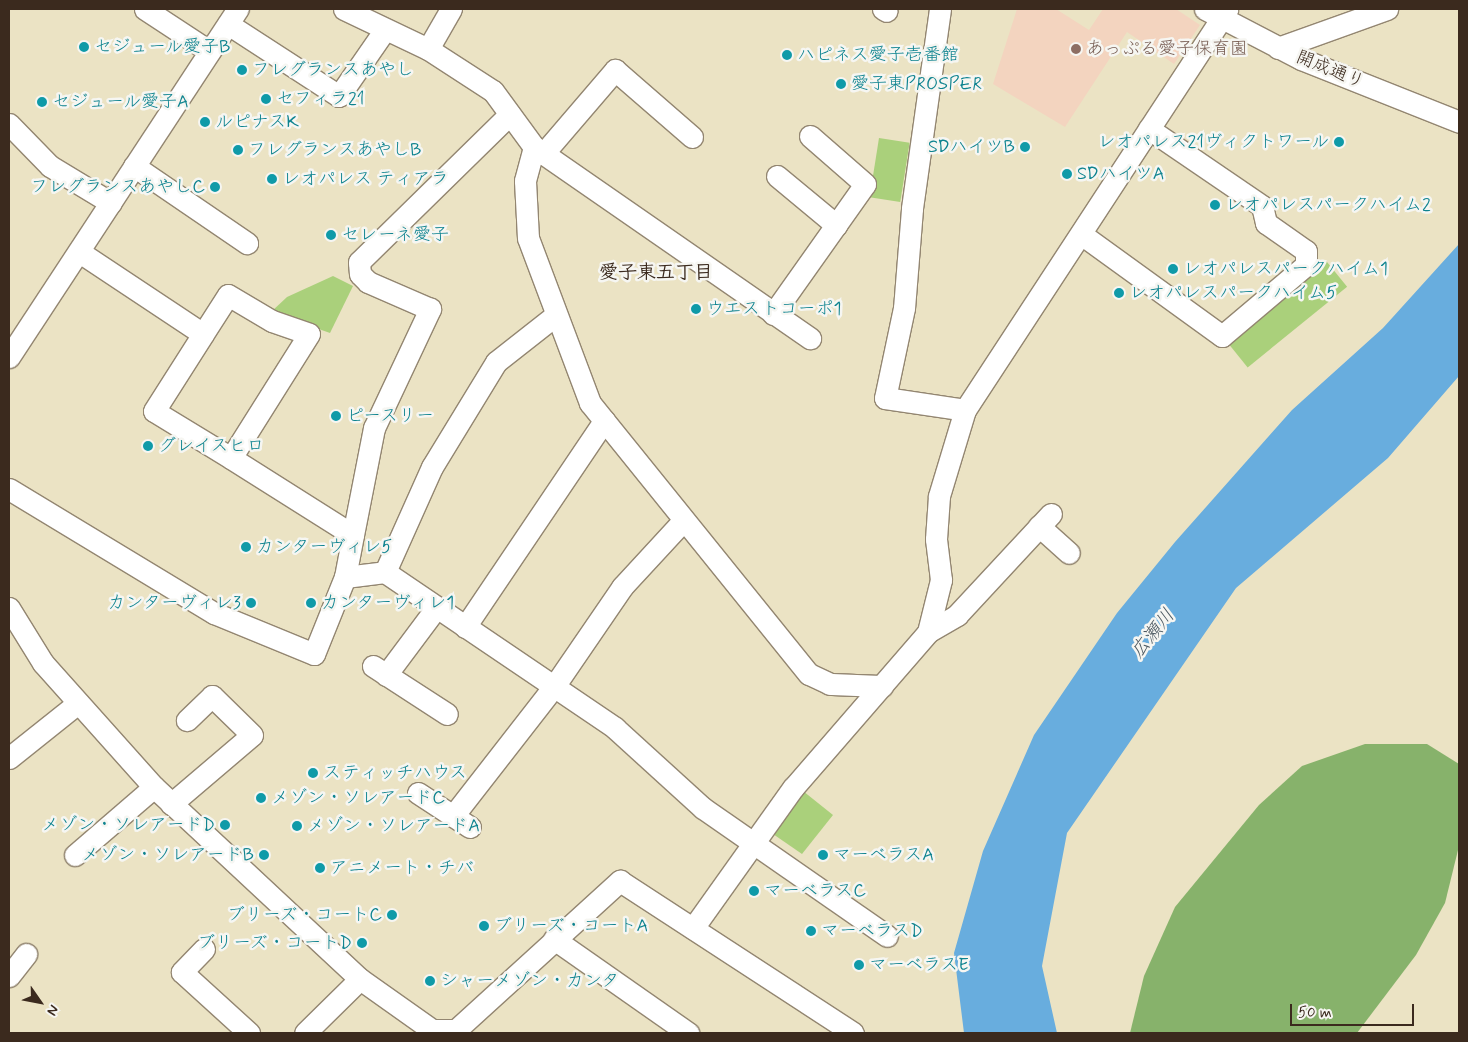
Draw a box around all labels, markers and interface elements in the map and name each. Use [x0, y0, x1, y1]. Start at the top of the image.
place label: セジュール愛子B [94, 36, 231, 58]
place label: あっぷる愛子保育園 [1086, 38, 1248, 60]
marker: セジュール愛子B [78, 41, 90, 53]
marker: あっぷる愛子保育園 [1070, 43, 1082, 55]
place label: ハピネス愛子壱番館 [797, 44, 959, 66]
street label: 開成通り [1293, 47, 1367, 93]
marker: ハピネス愛子壱番館 [781, 49, 793, 61]
place label: フレグランスあやし [252, 59, 414, 81]
marker: フレグランスあやし [236, 64, 248, 76]
place label: 愛子東PROSPER [851, 73, 982, 95]
marker: 愛子東PROSPER [835, 78, 847, 90]
place label: セフィラ21 [276, 88, 365, 110]
place label: セジュール愛子A [52, 91, 190, 113]
marker: セフィラ21 [260, 93, 272, 105]
marker: セジュール愛子A [36, 96, 48, 108]
place label: ルピナスK [215, 111, 300, 133]
marker: ルピナスK [199, 116, 211, 128]
place label: レオパレス21ヴィクトワール [1096, 131, 1329, 153]
place label: SDハイツB [928, 136, 1015, 158]
marker: レオパレス21ヴィクトワール [1333, 136, 1345, 148]
place label: フレグランスあやしB [248, 139, 421, 161]
marker: SDハイツB [1019, 141, 1031, 153]
marker: フレグランスあやしB [232, 144, 244, 156]
place label: SDハイツA [1077, 163, 1164, 185]
place label: レオパレス ティアラ [282, 168, 449, 190]
marker: SDハイツA [1061, 168, 1073, 180]
marker: レオパレス ティアラ [266, 173, 278, 185]
place label: フレグランスあやしC [30, 176, 205, 198]
marker: フレグランスあやしC [209, 181, 221, 193]
place label: レオパレスパークハイム2 [1225, 194, 1432, 216]
marker: レオパレスパークハイム2 [1209, 199, 1221, 211]
place label: セレーネ愛子 [341, 224, 450, 246]
marker: セレーネ愛子 [325, 229, 337, 241]
place label: レオパレスパークハイム1 [1183, 258, 1389, 280]
district label: 愛子東五丁目 [599, 262, 713, 284]
marker: レオパレスパークハイム1 [1167, 263, 1179, 275]
place label: レオパレスパークハイム5 [1129, 282, 1338, 304]
marker: レオパレスパークハイム5 [1113, 287, 1125, 299]
place label: ウエストコーポ1 [706, 298, 840, 320]
marker: ウエストコーポ1 [690, 303, 702, 315]
place label: ピースリー [346, 405, 435, 427]
marker: ピースリー [330, 410, 342, 422]
place label: グレイスヒロ [158, 435, 266, 457]
marker: グレイスヒロ [142, 440, 154, 452]
place label: カンターヴィレ5 [256, 536, 393, 558]
marker: カンターヴィレ5 [240, 541, 252, 553]
place label: カンターヴィレ3 [107, 592, 241, 614]
place label: カンターヴィレ1 [321, 592, 455, 614]
marker: カンターヴィレ3 [245, 597, 257, 609]
marker: カンターヴィレ1 [305, 597, 317, 609]
water label: 広瀬川 [1126, 605, 1180, 663]
place label: スティッチハウス [323, 762, 467, 784]
marker: スティッチハウス [307, 767, 319, 779]
place label: メゾン・ソレアードC [271, 787, 445, 809]
marker: メゾン・ソレアードC [255, 792, 267, 804]
place label: メゾン・ソレアードD [41, 814, 215, 836]
place label: メゾン・ソレアードA [307, 815, 480, 837]
marker: メゾン・ソレアードD [219, 819, 231, 831]
marker: メゾン・ソレアードA [291, 820, 303, 832]
place label: メゾン・ソレアードB [81, 844, 254, 866]
place label: マーベラスA [833, 844, 935, 866]
marker: メゾン・ソレアードB [258, 849, 270, 861]
marker: マーベラスA [817, 849, 829, 861]
place label: アニメート・チバ [330, 857, 474, 879]
marker: アニメート・チバ [314, 862, 326, 874]
place label: マーベラスC [764, 880, 867, 902]
marker: マーベラスC [748, 885, 760, 897]
place label: ブリーズ・コートC [225, 904, 382, 926]
marker: ブリーズ・コートC [386, 909, 398, 921]
place label: ブリーズ・コートA [494, 915, 650, 937]
marker: ブリーズ・コートA [478, 920, 490, 932]
place label: マーベラスD [821, 920, 923, 942]
marker: マーベラスD [805, 925, 817, 937]
place label: ブリーズ・コートD [196, 932, 352, 954]
marker: ブリーズ・コートD [356, 937, 368, 949]
place label: マーベラスE [869, 954, 970, 976]
marker: マーベラスE [853, 959, 865, 971]
place label: シャーメゾン・カンタ [440, 970, 620, 992]
marker: シャーメゾン・カンタ [424, 975, 436, 987]
north arrow [15, 977, 65, 1027]
scale bar [1293, 994, 1417, 1026]
text: N [42, 1001, 63, 1019]
text: 50 m [1298, 1003, 1332, 1023]

